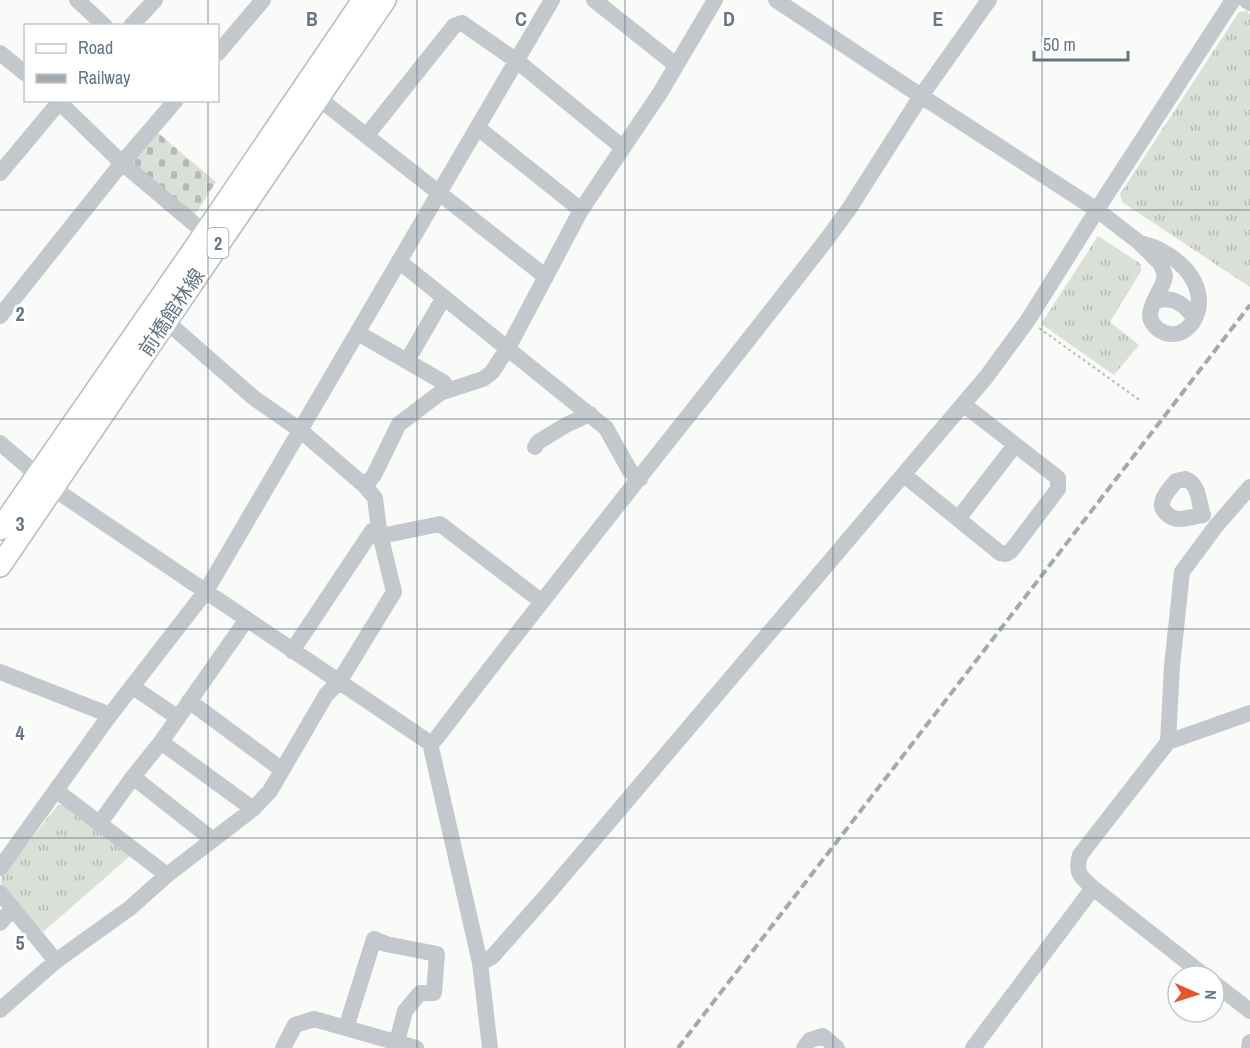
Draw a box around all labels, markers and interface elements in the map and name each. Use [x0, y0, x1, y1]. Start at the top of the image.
text: B [306, 5, 318, 32]
text: C [515, 5, 527, 32]
text: D [723, 5, 735, 32]
text: E [933, 5, 944, 32]
legend [24, 24, 219, 102]
scale bar [1034, 24, 1128, 62]
text: 50 m [1043, 32, 1076, 57]
text: Road [78, 35, 113, 60]
text: Railway [78, 65, 131, 90]
road number: 2 [208, 228, 228, 258]
street label: 前橋館林線 [132, 263, 210, 361]
text: 2 [15, 300, 25, 327]
text: 3 [15, 510, 25, 537]
text: 4 [15, 719, 25, 746]
text: 5 [15, 929, 25, 956]
north arrow [1166, 964, 1226, 1024]
text: N [1200, 989, 1222, 1000]

